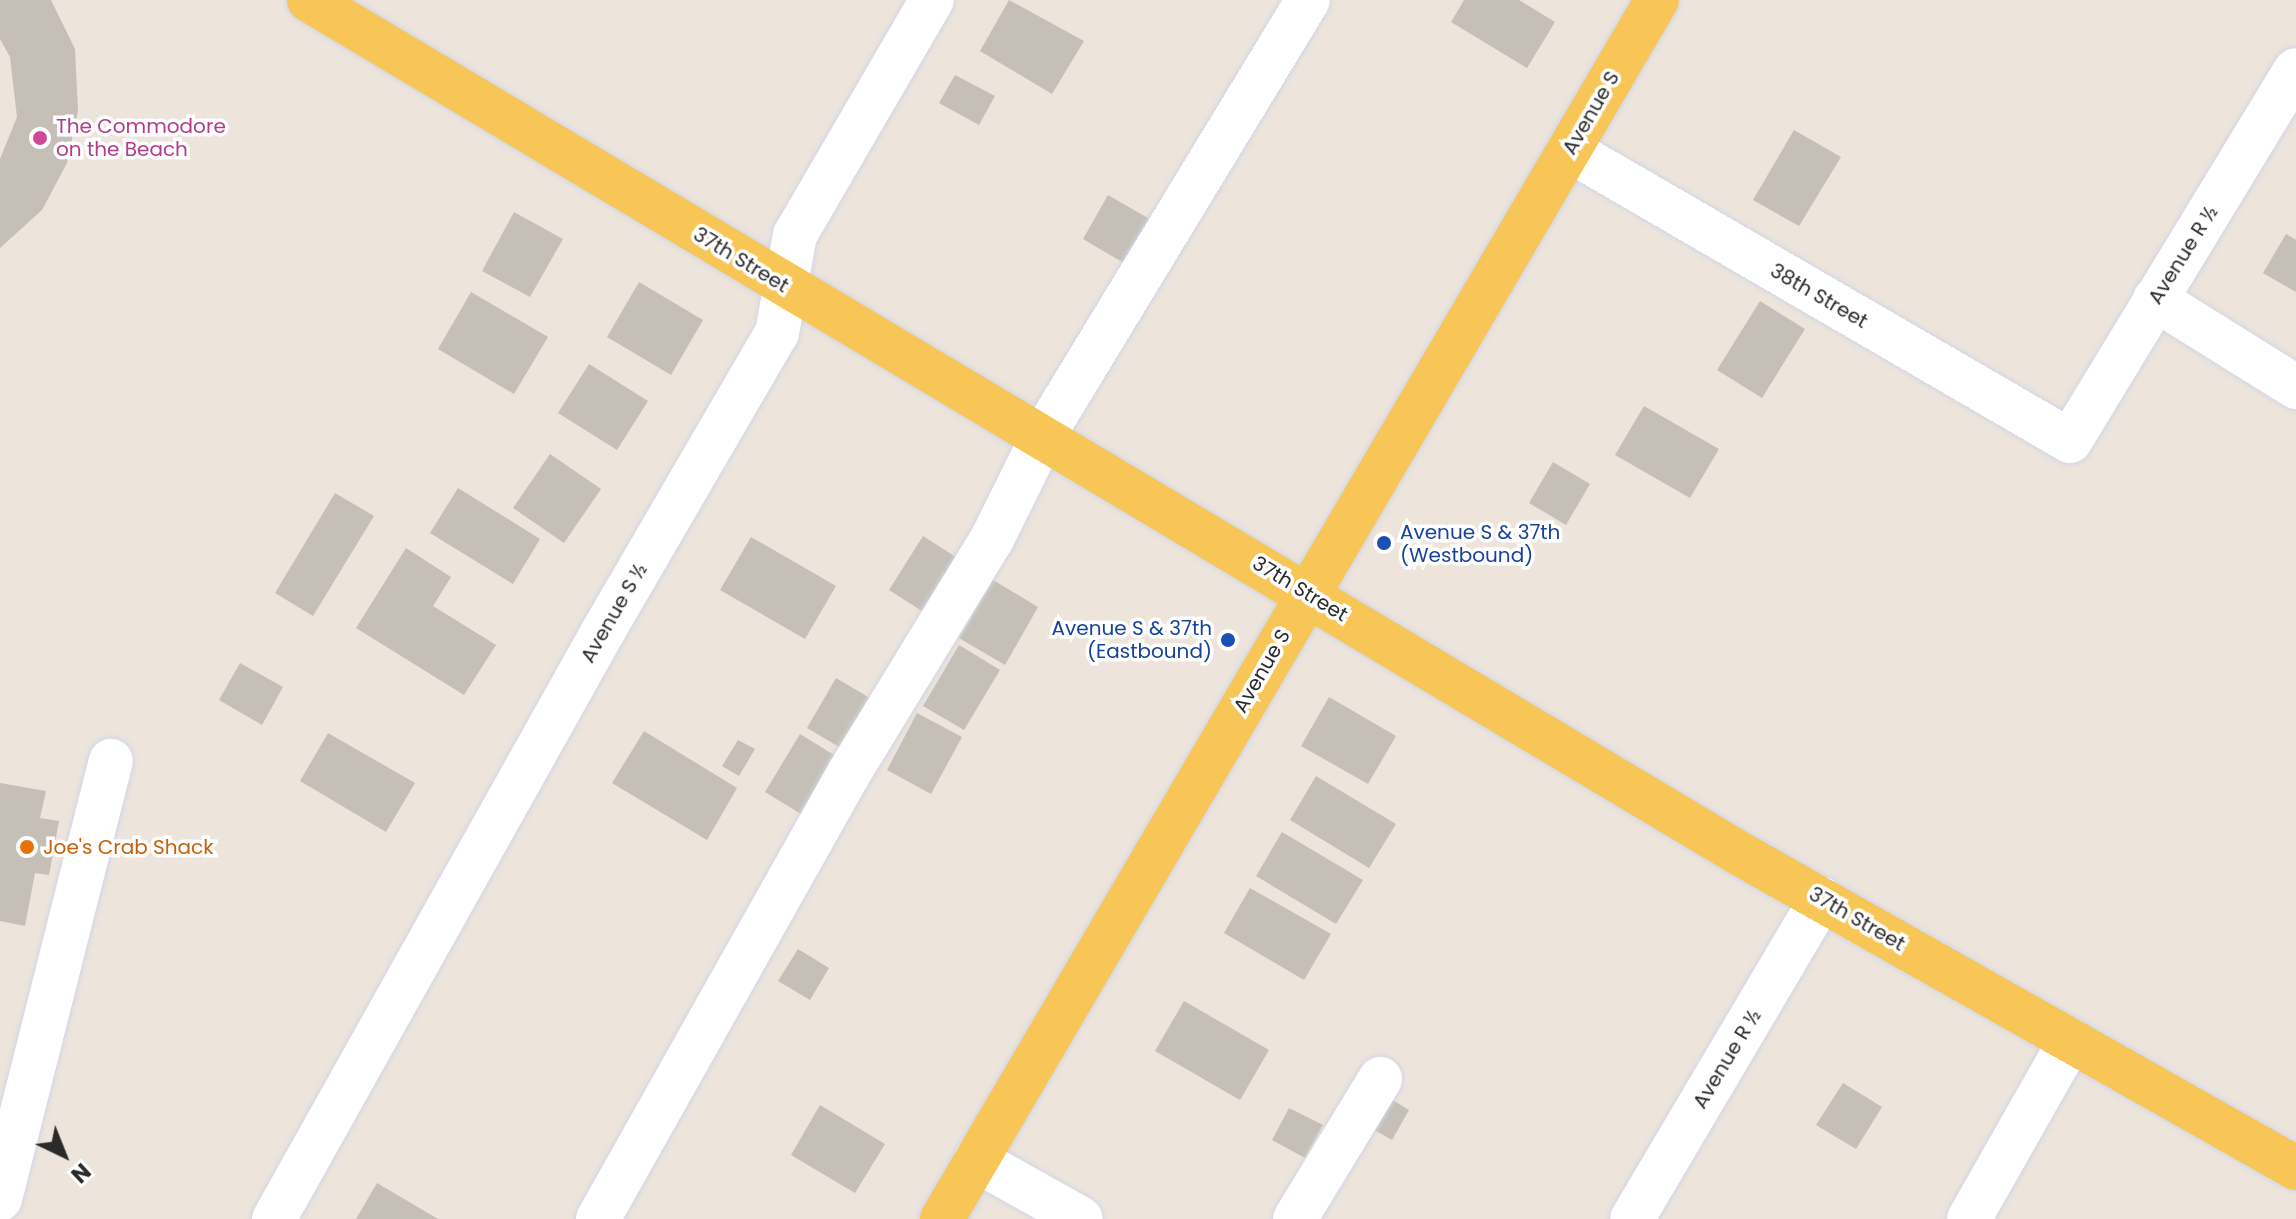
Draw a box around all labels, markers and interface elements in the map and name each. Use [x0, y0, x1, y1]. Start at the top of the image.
street label: Avenue S [1558, 67, 1624, 159]
place label: The Commodore on the Beach [56, 114, 226, 161]
marker: The Commodore on the Beach [31, 129, 49, 147]
street label: Avenue R ½ [2143, 201, 2223, 309]
street label: 37th Street [689, 222, 793, 298]
street label: 38th Street [1766, 259, 1872, 333]
place label: Avenue S & 37th (Westbound) [1400, 520, 1560, 567]
marker: Avenue S & 37th (Westbound) [1375, 534, 1393, 552]
street label: 37th Street [1248, 551, 1352, 627]
street label: Avenue S ½ [576, 559, 652, 667]
place label: Avenue S & 37th (Eastbound) [1052, 616, 1212, 663]
street label: Avenue S [1229, 625, 1295, 717]
marker: Avenue S & 37th (Eastbound) [1219, 631, 1237, 649]
place label: Joe's Crab Shack [43, 835, 214, 859]
marker: Joe's Crab Shack [18, 838, 36, 856]
street label: 37th Street [1805, 882, 1909, 956]
street label: Avenue R ½ [1688, 1005, 1766, 1113]
north arrow [24, 1115, 104, 1195]
text: N [64, 1156, 97, 1190]

